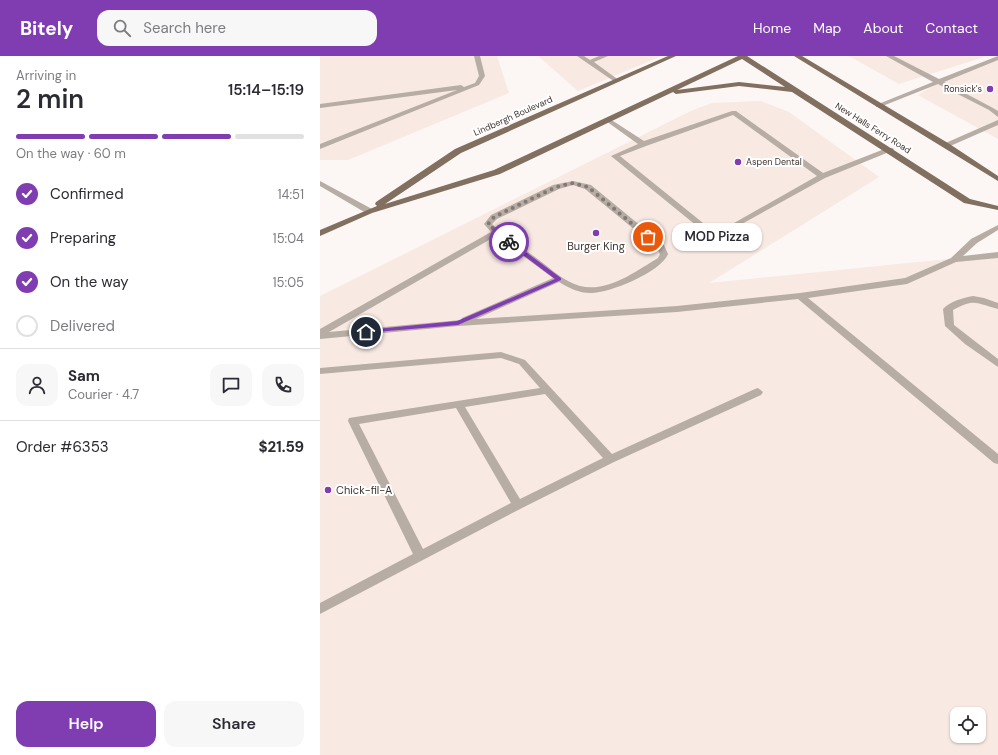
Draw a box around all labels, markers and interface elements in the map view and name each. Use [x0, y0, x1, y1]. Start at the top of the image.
search box [97, 10, 377, 46]
text: Bitely [20, 16, 73, 41]
icon: search [111, 17, 133, 39]
text: Search here [143, 18, 226, 38]
text: Home [753, 19, 791, 37]
text: Map [813, 19, 841, 37]
text: About [863, 19, 903, 37]
text: Contact [925, 19, 978, 37]
text: Arriving in [16, 67, 76, 84]
text: 15:14–15:19 [228, 80, 304, 100]
text: 2 min [16, 82, 84, 116]
place label: Ronsick's [944, 83, 982, 95]
marker: Ronsick's [985, 84, 995, 94]
street label: Lindbergh Boulevard [472, 93, 555, 139]
street label: New Halls Ferry Road [833, 100, 913, 156]
text: On the way · 60 m [16, 145, 126, 162]
place label: Aspen Dental [746, 156, 802, 168]
marker: Aspen Dental [733, 157, 743, 167]
icon: check [16, 183, 38, 205]
text: Confirmed [50, 184, 124, 204]
text: 14:51 [277, 186, 304, 203]
pin [631, 220, 665, 254]
courier [489, 222, 529, 262]
callout: MOD Pizza [672, 223, 762, 251]
icon: bag [637, 226, 659, 248]
icon: check [16, 227, 38, 249]
text: Preparing [50, 228, 116, 248]
marker: Burger King [591, 228, 601, 238]
text: MOD Pizza [684, 228, 750, 245]
text: 15:04 [273, 230, 304, 247]
icon: bike [498, 231, 520, 253]
place label: Burger King [567, 239, 625, 253]
icon: check [16, 271, 38, 293]
text: On the way [50, 272, 129, 292]
text: 15:05 [273, 274, 304, 291]
pin [349, 315, 383, 349]
text: Delivered [50, 316, 115, 336]
icon: home [355, 321, 377, 343]
button: person [16, 364, 58, 406]
button: chat [210, 364, 252, 406]
button: phone [262, 364, 304, 406]
text: Sam [68, 366, 100, 386]
text: Courier · 4.7 [68, 386, 139, 403]
text: Order #6353 [16, 437, 109, 457]
text: $21.59 [259, 437, 304, 457]
place label: Chick-fil-A [336, 483, 392, 497]
marker: Chick-fil-A [323, 485, 333, 495]
button: Help [16, 701, 156, 747]
button: Share [164, 701, 304, 747]
map controls [950, 707, 986, 743]
button: locate [950, 707, 986, 743]

